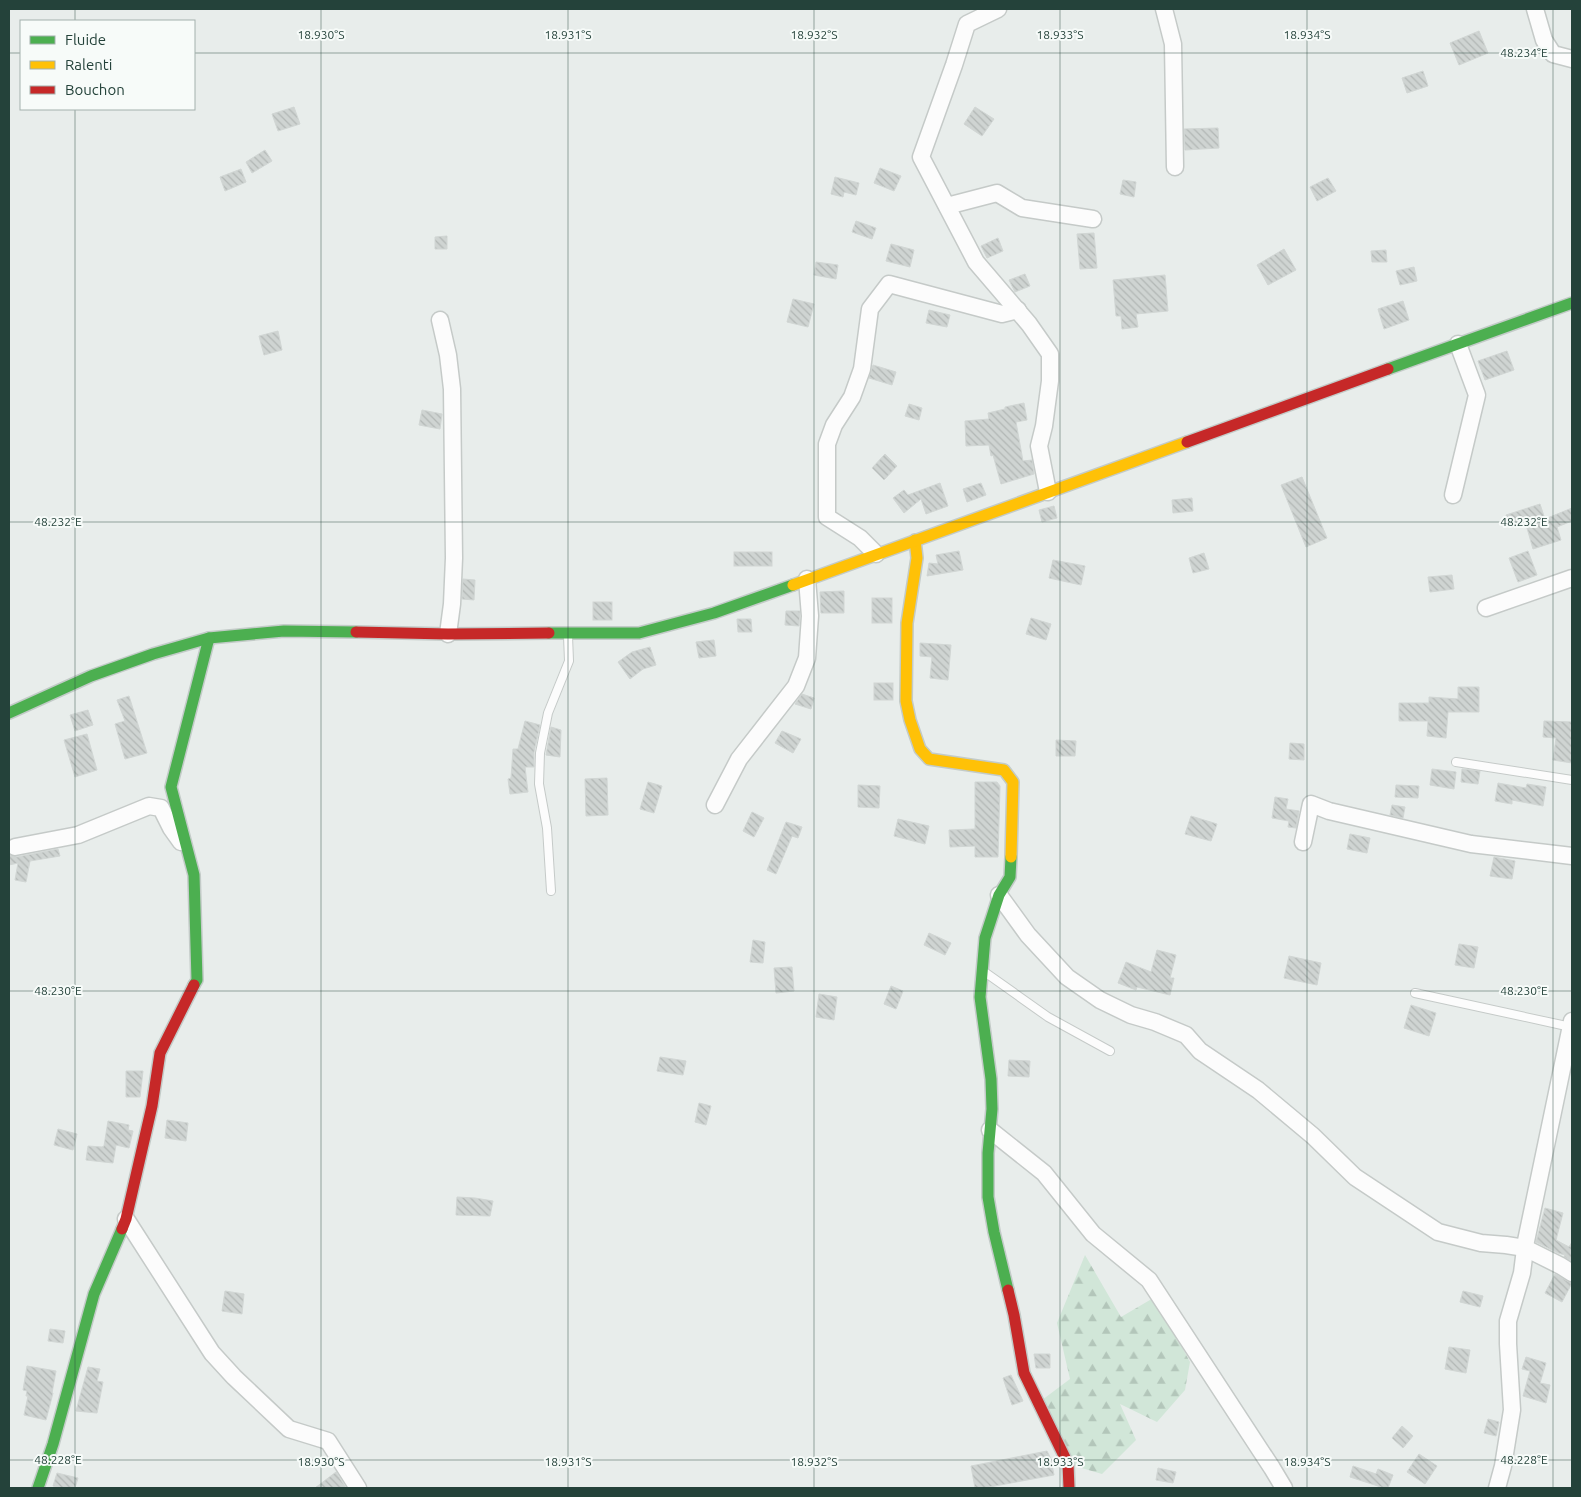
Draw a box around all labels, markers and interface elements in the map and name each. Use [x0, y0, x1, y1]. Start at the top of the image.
legend [20, 20, 195, 110]
text: 18.930°S [298, 28, 344, 41]
text: 18.931°S [545, 28, 591, 41]
text: 18.932°S [791, 28, 837, 41]
text: 18.933°S [1037, 28, 1083, 41]
text: 18.934°S [1284, 28, 1330, 41]
text: Fluide [65, 31, 106, 48]
text: 48.234°E [1500, 46, 1548, 59]
text: Ralenti [65, 56, 112, 73]
text: Bouchon [65, 81, 125, 98]
text: 48.232°E [34, 515, 82, 528]
text: 48.232°E [1500, 515, 1548, 528]
text: 48.230°E [34, 984, 82, 997]
text: 48.230°E [1500, 984, 1548, 997]
text: 48.228°E [34, 1453, 82, 1466]
text: 48.228°E [1500, 1453, 1548, 1466]
text: 18.930°S [298, 1455, 344, 1468]
text: 18.931°S [545, 1455, 591, 1468]
text: 18.932°S [791, 1455, 837, 1468]
text: 18.933°S [1037, 1455, 1083, 1468]
text: 18.934°S [1284, 1455, 1330, 1468]

